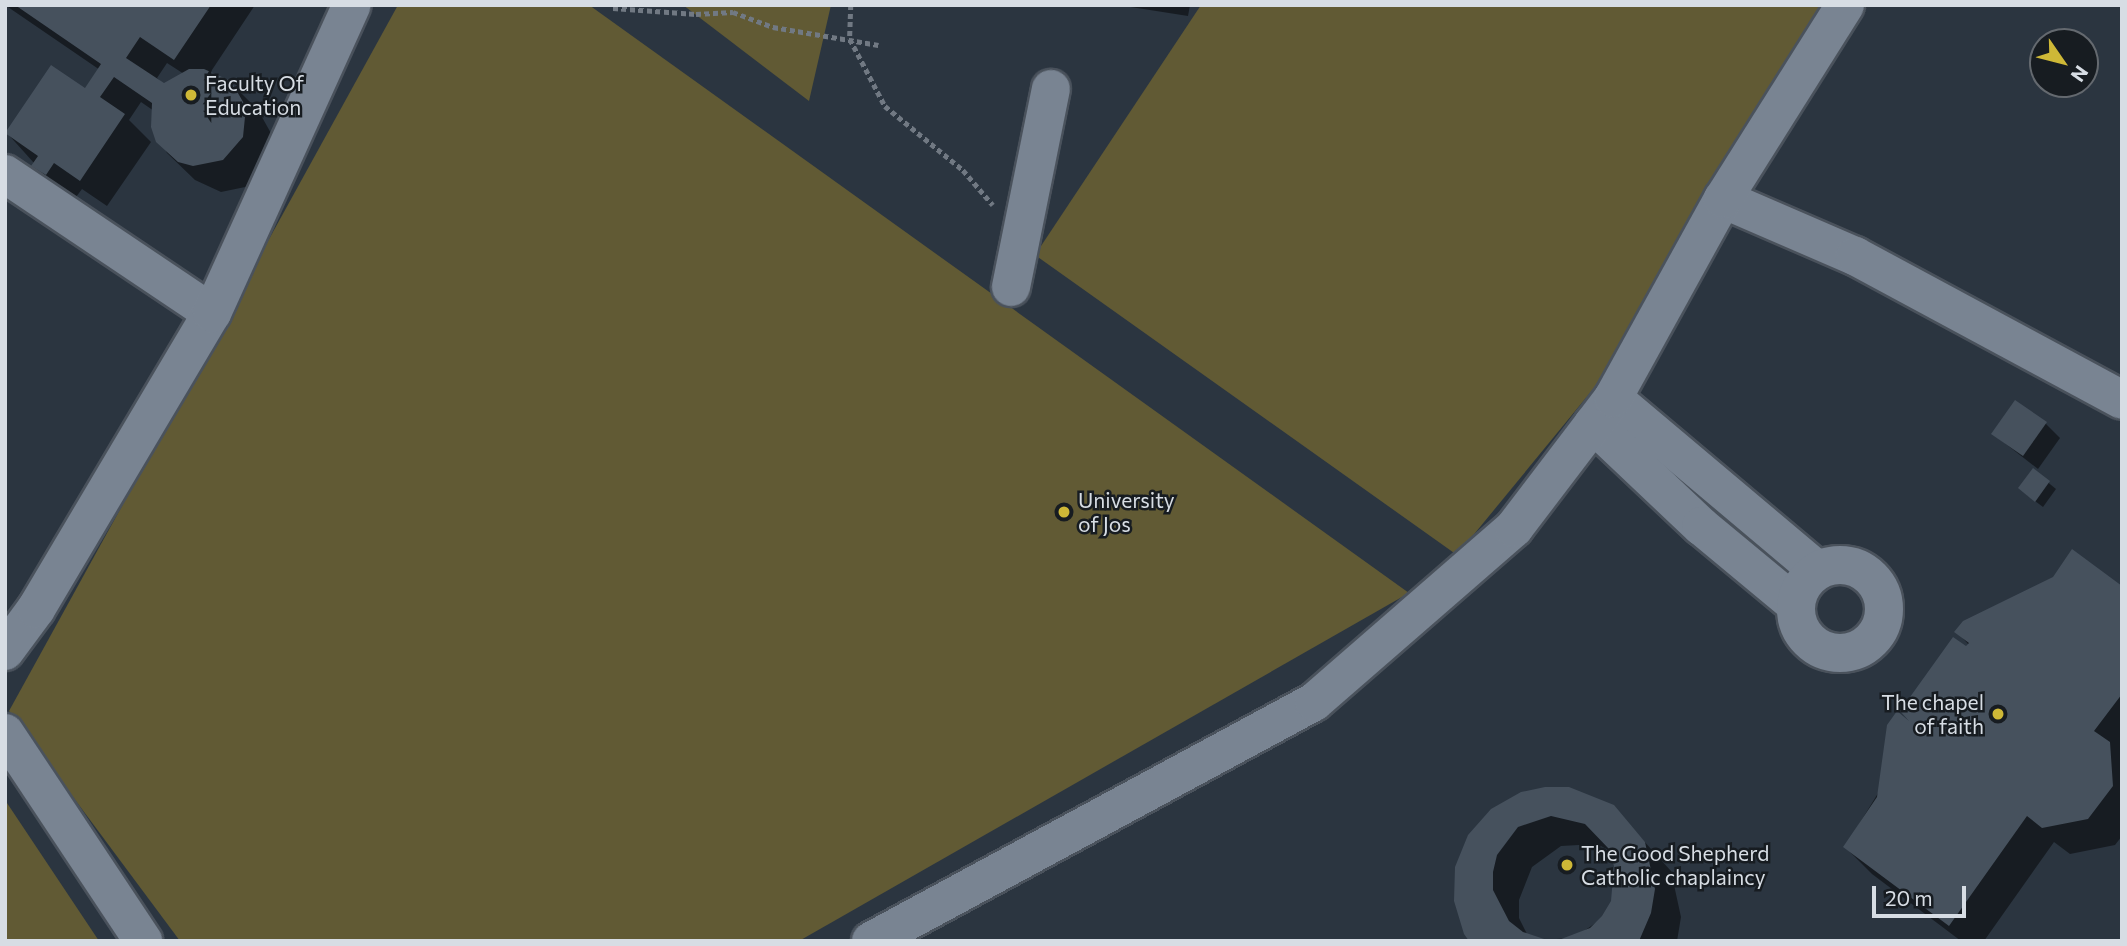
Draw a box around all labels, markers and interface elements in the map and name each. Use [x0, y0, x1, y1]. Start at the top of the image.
north arrow [2029, 28, 2099, 98]
text: N [2066, 62, 2093, 87]
place label: Faculty Of Education [205, 70, 304, 120]
marker: Faculty Of Education [183, 87, 199, 103]
place label: University of Jos [1078, 487, 1175, 537]
marker: University of Jos [1056, 504, 1072, 520]
place label: The chapel of faith [1881, 689, 1984, 739]
marker: The chapel of faith [1990, 706, 2006, 722]
place label: The Good Shepherd Catholic chaplaincy [1581, 840, 1769, 890]
marker: The Good Shepherd Catholic chaplaincy [1559, 857, 1575, 873]
scale bar [1875, 872, 1969, 916]
text: 20 m [1885, 885, 1933, 910]

